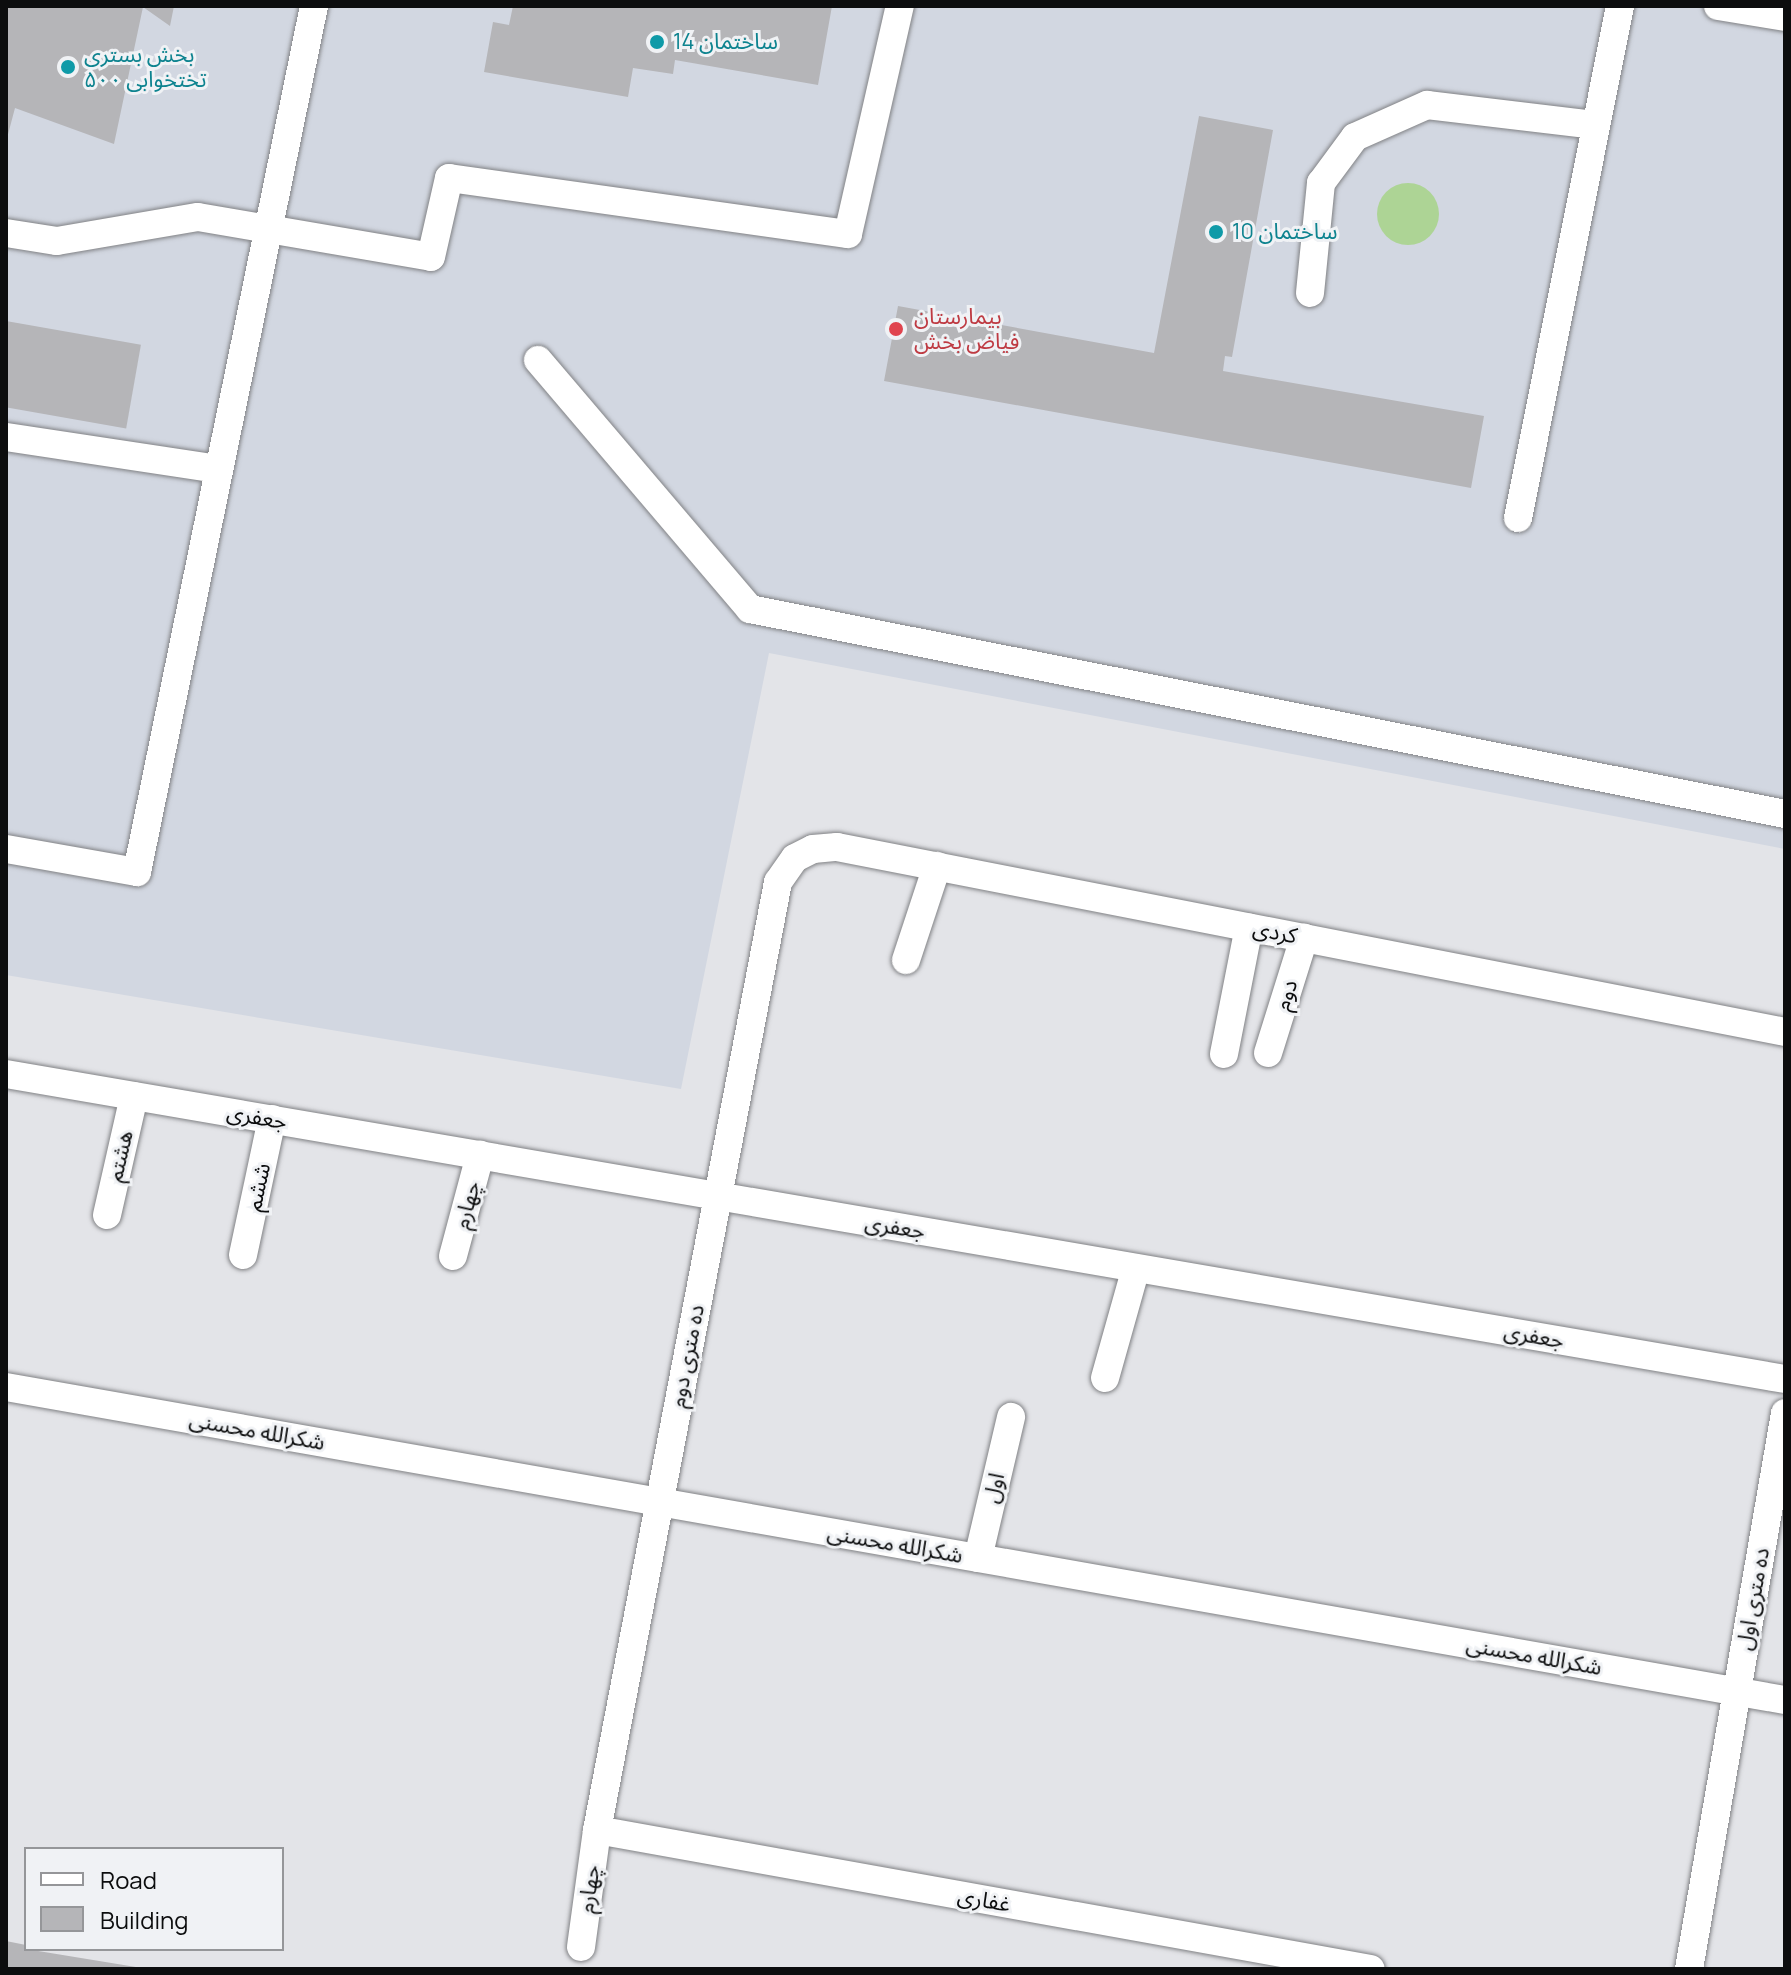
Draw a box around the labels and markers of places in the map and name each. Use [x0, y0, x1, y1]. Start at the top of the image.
place label: ساختمان 14 [673, 29, 778, 55]
marker: ساختمان 14 [648, 33, 666, 51]
place label: بخش بستری ۵۰۰ تختخوابی [84, 41, 207, 92]
marker: بخش بستری ۵۰۰ تختخوابی [59, 58, 77, 76]
place label: ساختمان 10 [1232, 219, 1337, 245]
marker: ساختمان 10 [1207, 223, 1225, 241]
place label: بیمارستان فیاض بخش [914, 303, 1019, 354]
marker: بیمارستان فیاض بخش [885, 318, 907, 340]

